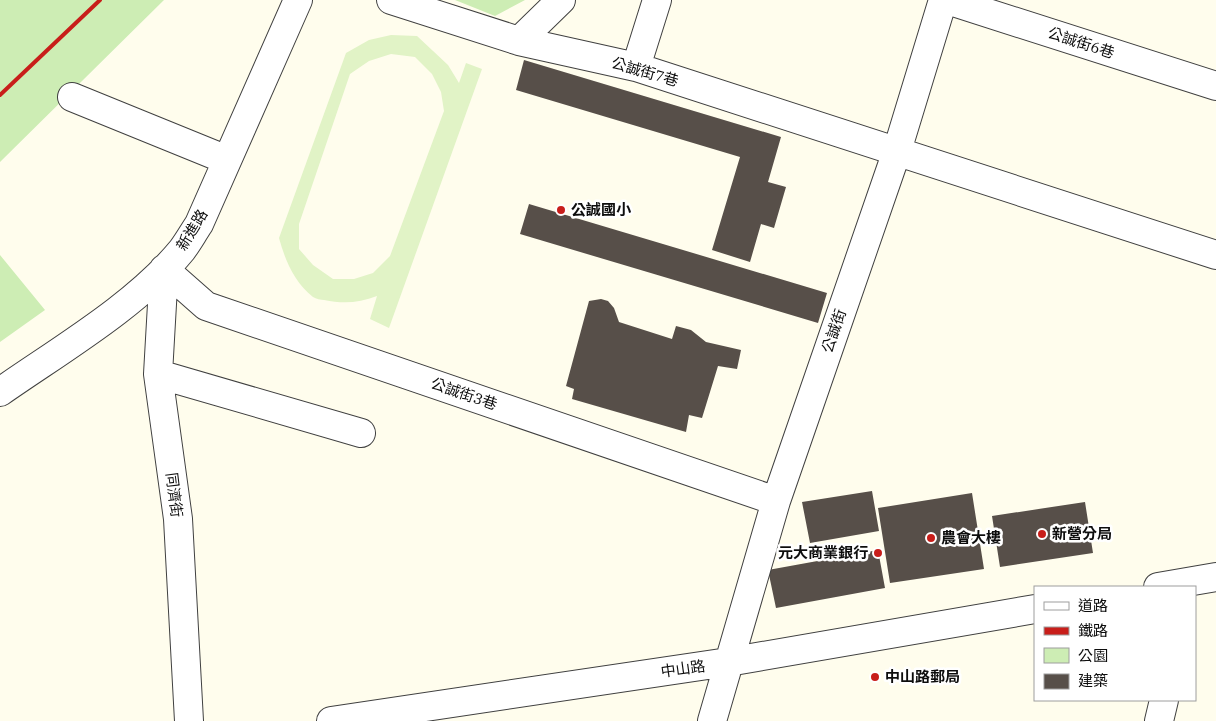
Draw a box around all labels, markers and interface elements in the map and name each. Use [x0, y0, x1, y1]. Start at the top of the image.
street label: 公誠街6巷 [1045, 23, 1117, 62]
street label: 公誠街7巷 [609, 53, 681, 90]
place label: 公誠國小 [571, 200, 632, 219]
marker: 公誠國小 [555, 204, 567, 216]
street label: 新進路 [172, 206, 211, 254]
street label: 公誠街 [817, 306, 850, 355]
street label: 公誠街3巷 [428, 373, 500, 414]
street label: 同濟街 [162, 471, 187, 518]
place label: 新營分局 [1052, 524, 1112, 543]
place label: 農會大樓 [941, 528, 1001, 547]
marker: 新營分局 [1036, 528, 1048, 540]
marker: 農會大樓 [925, 532, 937, 544]
place label: 元大商業銀行 [778, 543, 868, 562]
marker: 元大商業銀行 [872, 547, 884, 559]
legend [1034, 586, 1196, 701]
text: 道路 [1078, 596, 1108, 615]
text: 鐵路 [1078, 621, 1108, 640]
text: 公園 [1078, 646, 1108, 665]
street label: 中山路 [659, 656, 707, 681]
place label: 中山路郵局 [885, 667, 960, 686]
marker: 中山路郵局 [869, 671, 881, 683]
text: 建築 [1078, 671, 1108, 690]

